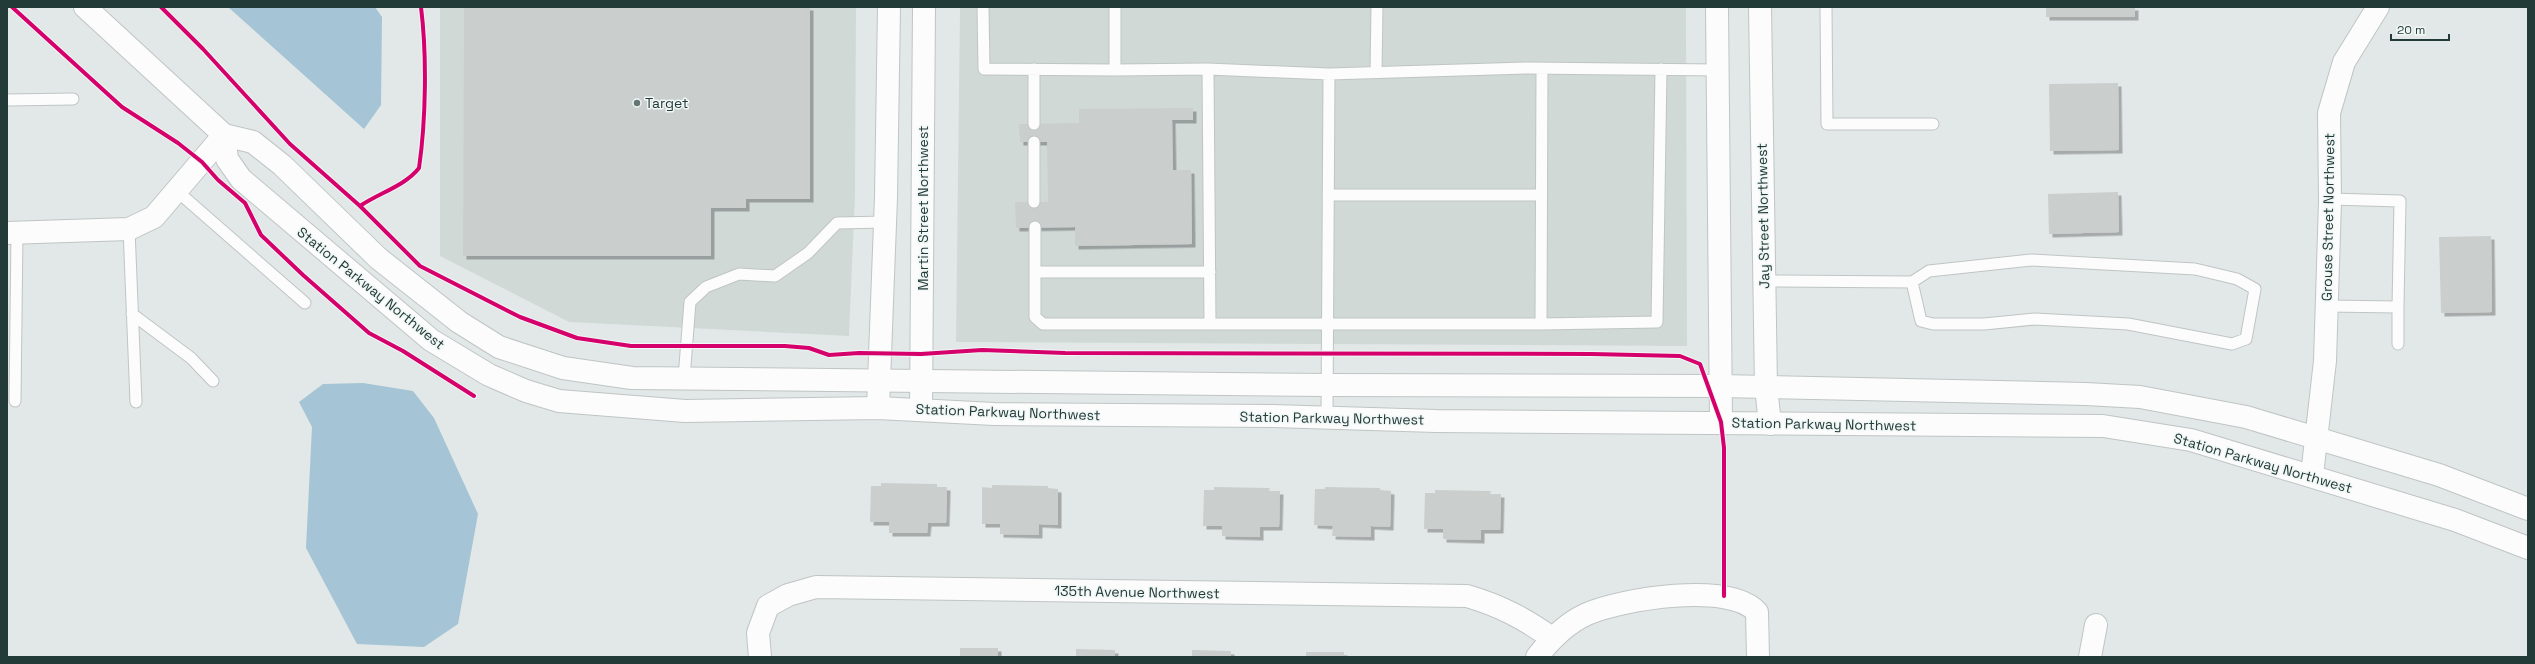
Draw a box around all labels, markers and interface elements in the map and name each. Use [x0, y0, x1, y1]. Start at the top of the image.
scale bar [2391, 16, 2449, 42]
text: 20 m [2397, 22, 2425, 38]
place label: Target [645, 94, 689, 112]
marker: Target [632, 98, 642, 108]
street label: Martin Street Northwest [914, 125, 932, 291]
street label: Grouse Street Northwest [2318, 133, 2338, 301]
street label: Jay Street Northwest [1753, 143, 1773, 289]
street label: Station Parkway Northwest [294, 223, 448, 353]
street label: Station Parkway Northwest [915, 400, 1101, 424]
street label: Station Parkway Northwest [1239, 407, 1425, 429]
street label: Station Parkway Northwest [1731, 413, 1917, 435]
street label: Station Parkway Northwest [2172, 429, 2354, 497]
street label: 135th Avenue Northwest [1054, 582, 1220, 602]

